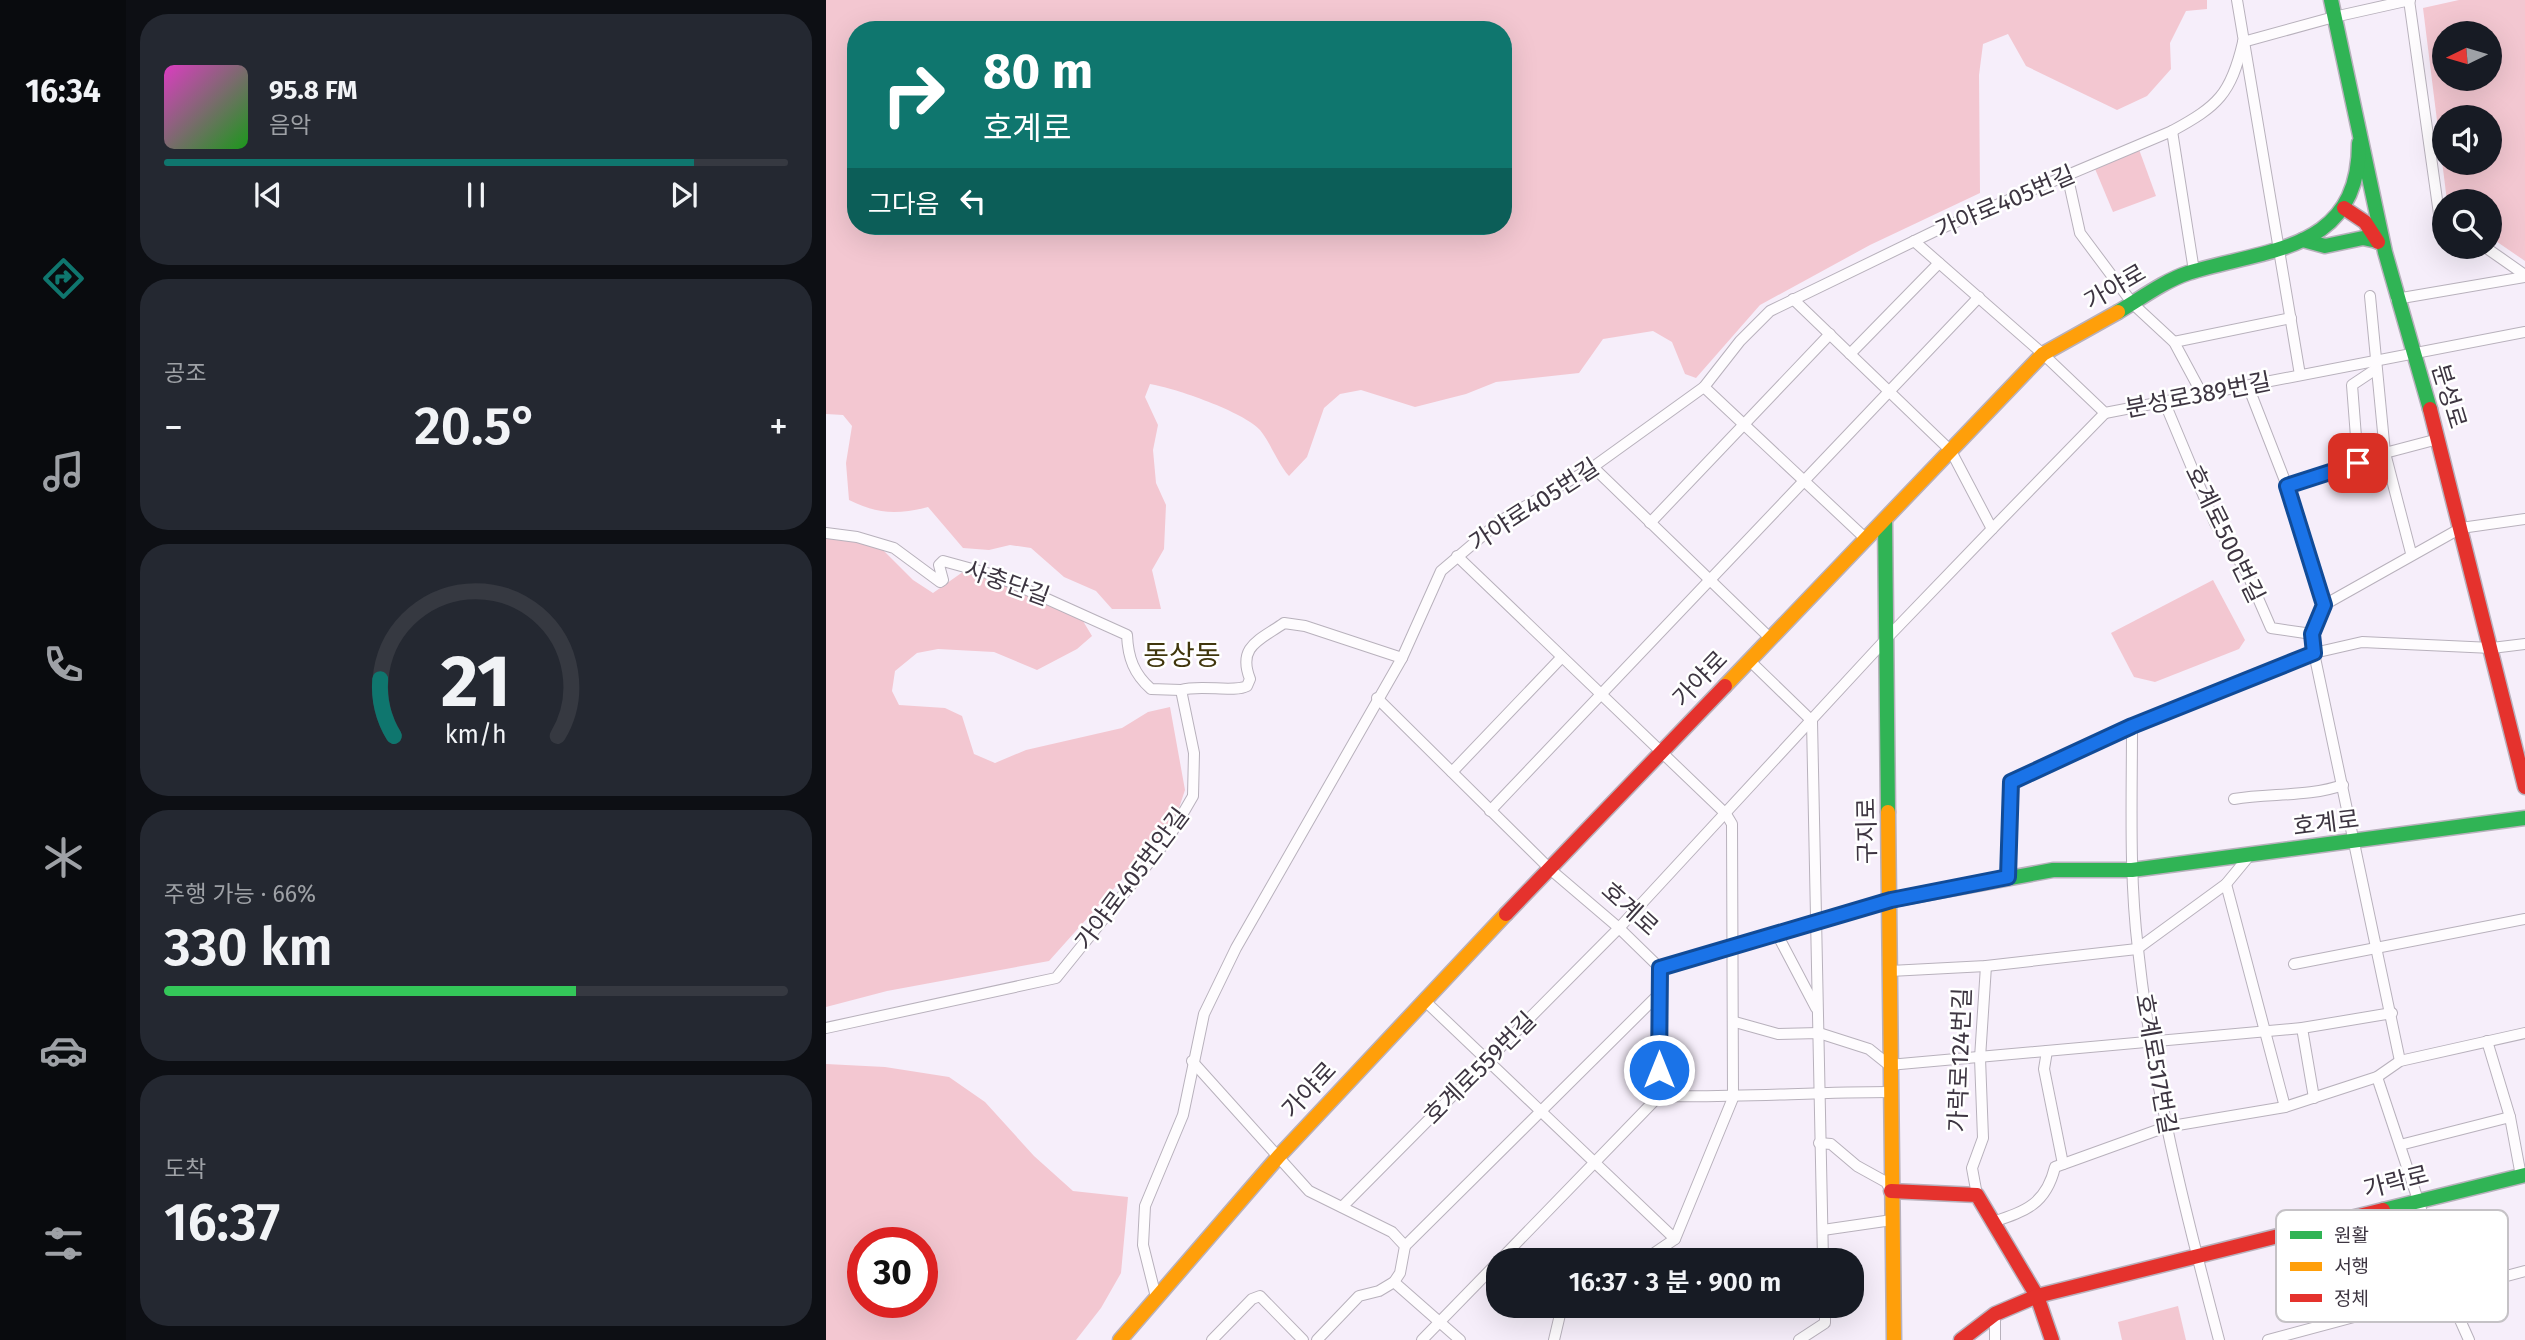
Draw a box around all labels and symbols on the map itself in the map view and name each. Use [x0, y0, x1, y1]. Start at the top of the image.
north arrow [2432, 21, 2502, 91]
street label: 가야로405번길 [1931, 160, 2079, 244]
street label: 가야로 [2079, 258, 2151, 316]
street label: 분성로 [2426, 360, 2472, 432]
street label: 분성로389번길 [2123, 367, 2273, 423]
pin [2328, 433, 2388, 493]
street label: 가야로405번길 [1464, 453, 1604, 557]
street label: 호계로500번길 [2180, 461, 2270, 607]
street label: 사충단길 [961, 555, 1053, 611]
district label: 동상동 [1143, 639, 1221, 672]
street label: 가야로 [1667, 645, 1733, 713]
street label: 구지로 [1852, 798, 1882, 864]
street label: 가야로405번안길 [1069, 802, 1195, 956]
street label: 호계로 [2291, 805, 2361, 841]
street label: 호계로 [1596, 876, 1664, 942]
street label: 가락로124번길 [1943, 987, 1977, 1133]
street label: 호계로517번길 [2130, 992, 2182, 1136]
street label: 호계로559번길 [1418, 1006, 1542, 1130]
position arrow [1622, 1033, 1696, 1107]
street label: 가야로 [1276, 1056, 1342, 1124]
street label: 가락로 [2360, 1160, 2432, 1204]
legend [2276, 1210, 2508, 1322]
text: 원활 [2334, 1224, 2369, 1247]
speed limit sign: 30 [847, 1227, 938, 1318]
text: 서행 [2334, 1255, 2369, 1278]
text: 정체 [2334, 1287, 2369, 1310]

